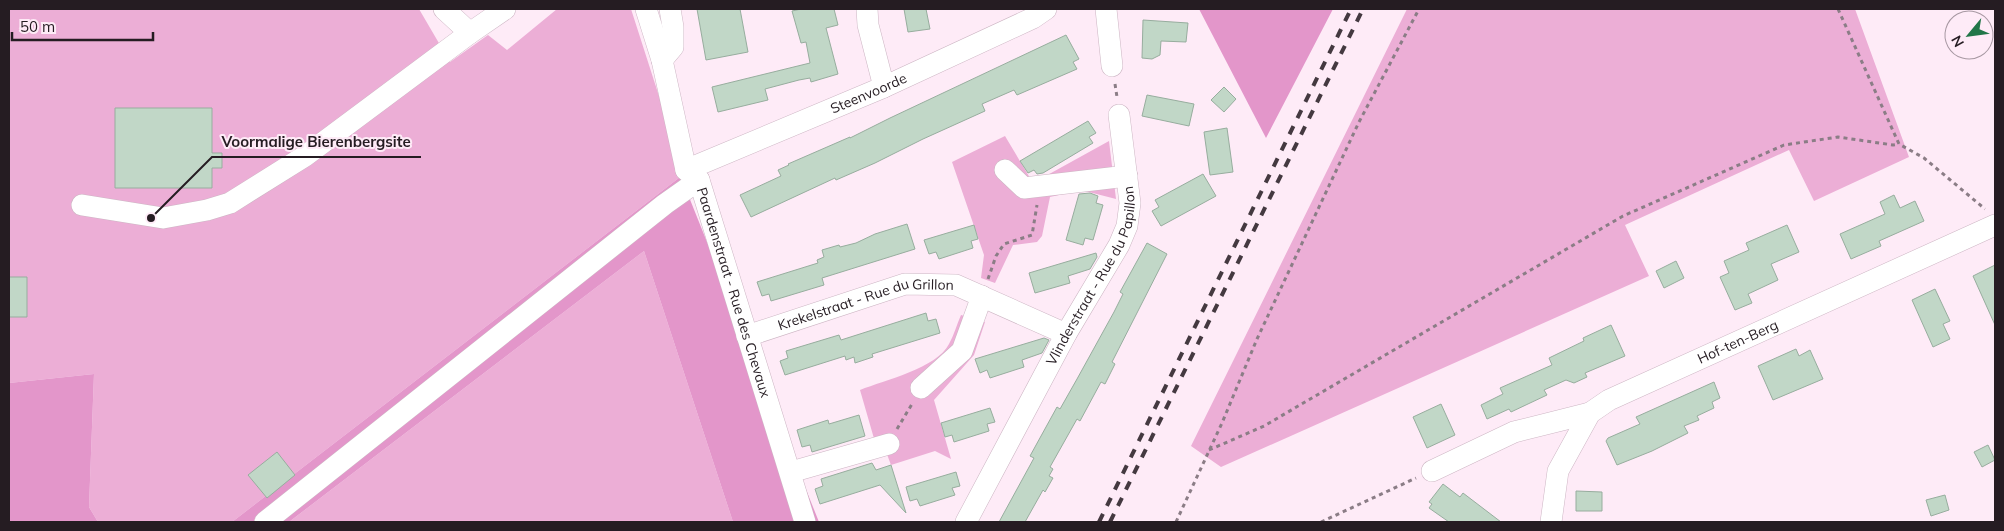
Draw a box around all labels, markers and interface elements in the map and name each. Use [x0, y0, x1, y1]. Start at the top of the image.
scale bar [12, 10, 154, 42]
north arrow [1944, 10, 1994, 60]
text: 50 m [20, 17, 55, 36]
text: N [1947, 32, 1968, 50]
street label: Steenvoorde [828, 69, 910, 117]
callout: Voormalige Bierenbergsite [212, 127, 421, 157]
text: Voormalige Bierenbergsite [220, 132, 411, 151]
street label: Paardenstraat - Rue des Chevaux [693, 185, 775, 400]
street label: Vlinderstraat - Rue du Papillon [1042, 185, 1139, 368]
street label: Krekelstraat - Rue du Grillon [775, 274, 954, 334]
street label: Hof-ten-Berg [1695, 316, 1781, 368]

